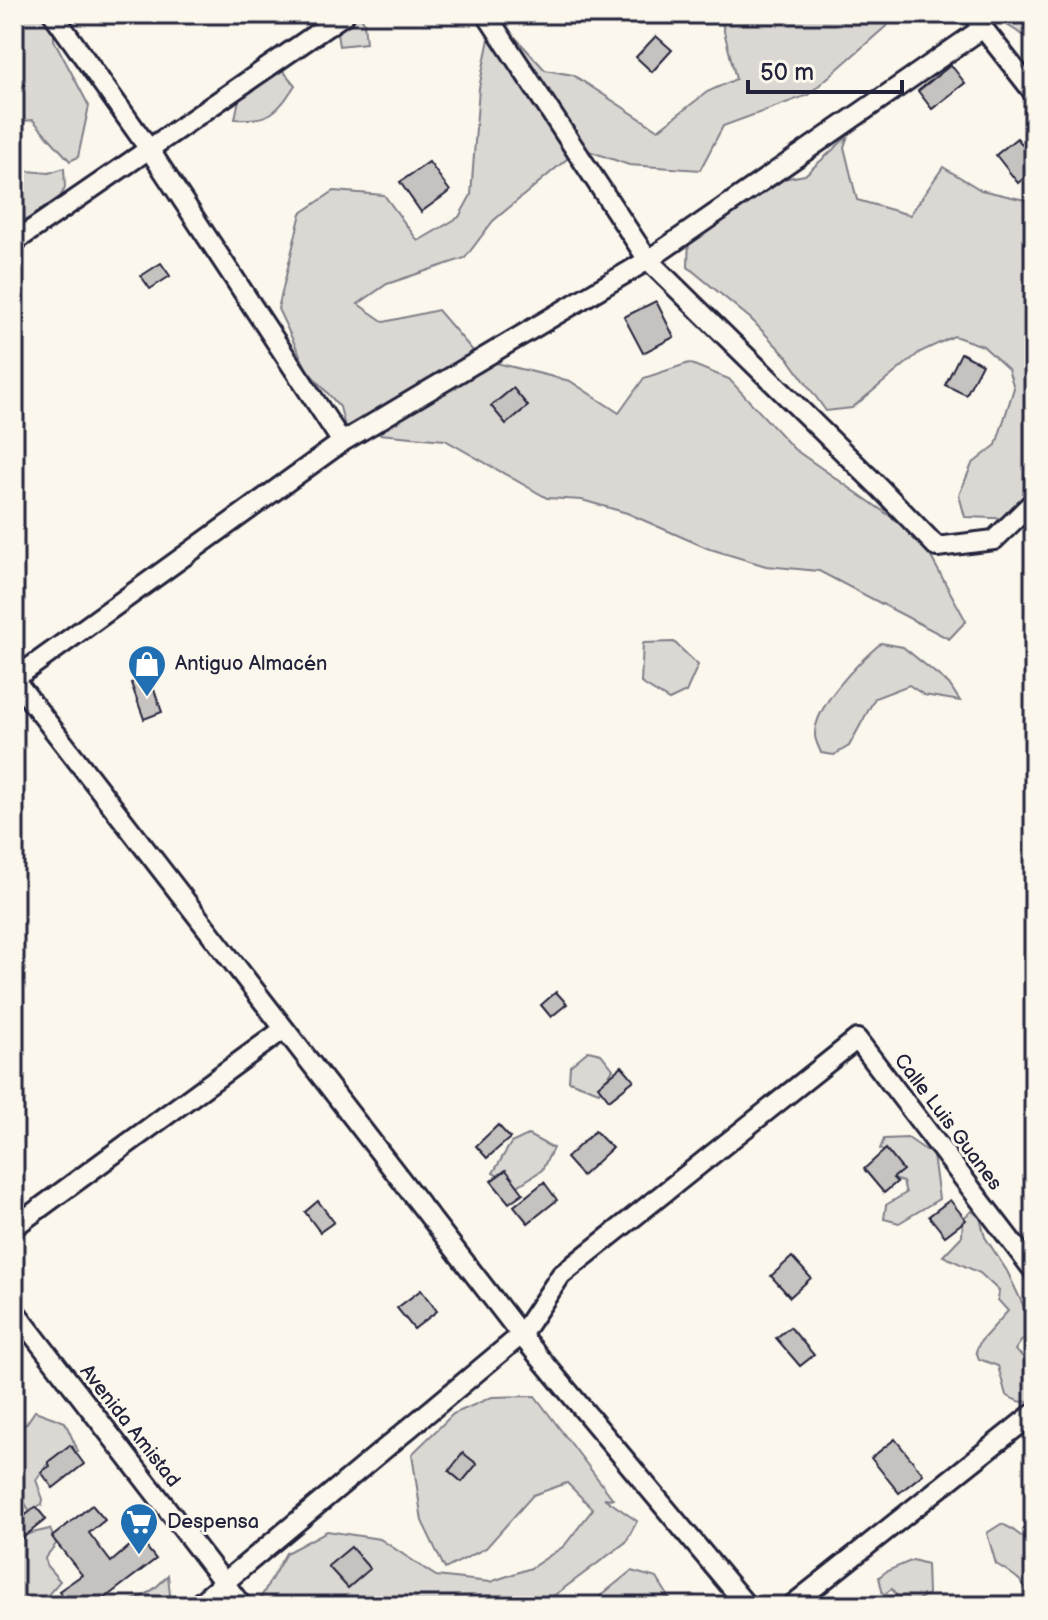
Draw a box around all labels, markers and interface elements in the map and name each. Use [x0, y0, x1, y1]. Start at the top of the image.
scale bar [748, 44, 902, 94]
text: 50 m [760, 58, 814, 87]
shop icon: Antiguo Almacén [126, 643, 168, 698]
place label: Antiguo Almacén [175, 652, 327, 676]
street label: Calle Luis Guanes [889, 1049, 1007, 1195]
street label: Avenida Amistad [75, 1360, 185, 1492]
supermarket icon: Despensa [118, 1501, 160, 1556]
place label: Despensa [167, 1510, 259, 1534]

